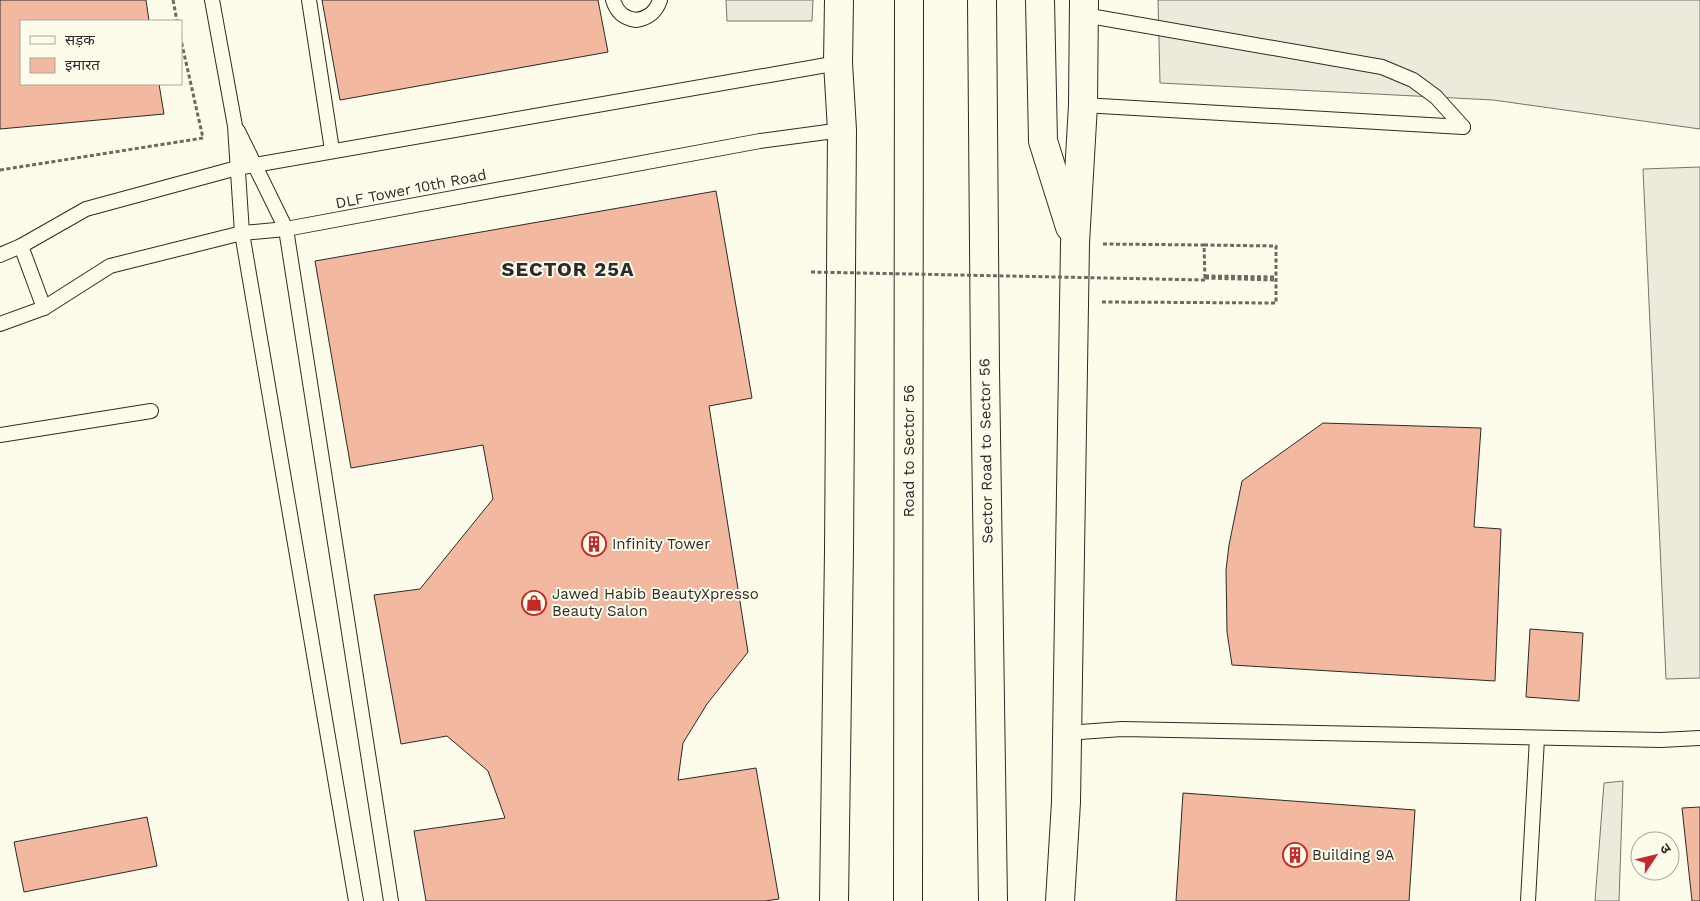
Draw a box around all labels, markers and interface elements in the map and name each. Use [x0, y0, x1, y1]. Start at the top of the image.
legend [20, 20, 182, 85]
text: सड़क [65, 31, 95, 49]
text: इमारत [65, 56, 100, 74]
street label: DLF Tower 10th Road [334, 166, 488, 212]
district label: SECTOR 25A [502, 257, 634, 281]
street label: Sector Road to Sector 56 [975, 358, 997, 544]
street label: Road to Sector 56 [900, 385, 918, 517]
building icon: Infinity Tower [581, 531, 607, 557]
place label: Infinity Tower [612, 535, 710, 553]
place label: Jawed Habib BeautyXpresso Beauty Salon [552, 585, 759, 620]
shop icon: Jawed Habib BeautyXpresso Beauty Salon [521, 590, 547, 616]
north arrow [1630, 831, 1680, 881]
text: उ [1657, 841, 1675, 857]
building icon: Building 9A [1282, 842, 1308, 868]
place label: Building 9A [1312, 846, 1395, 864]

